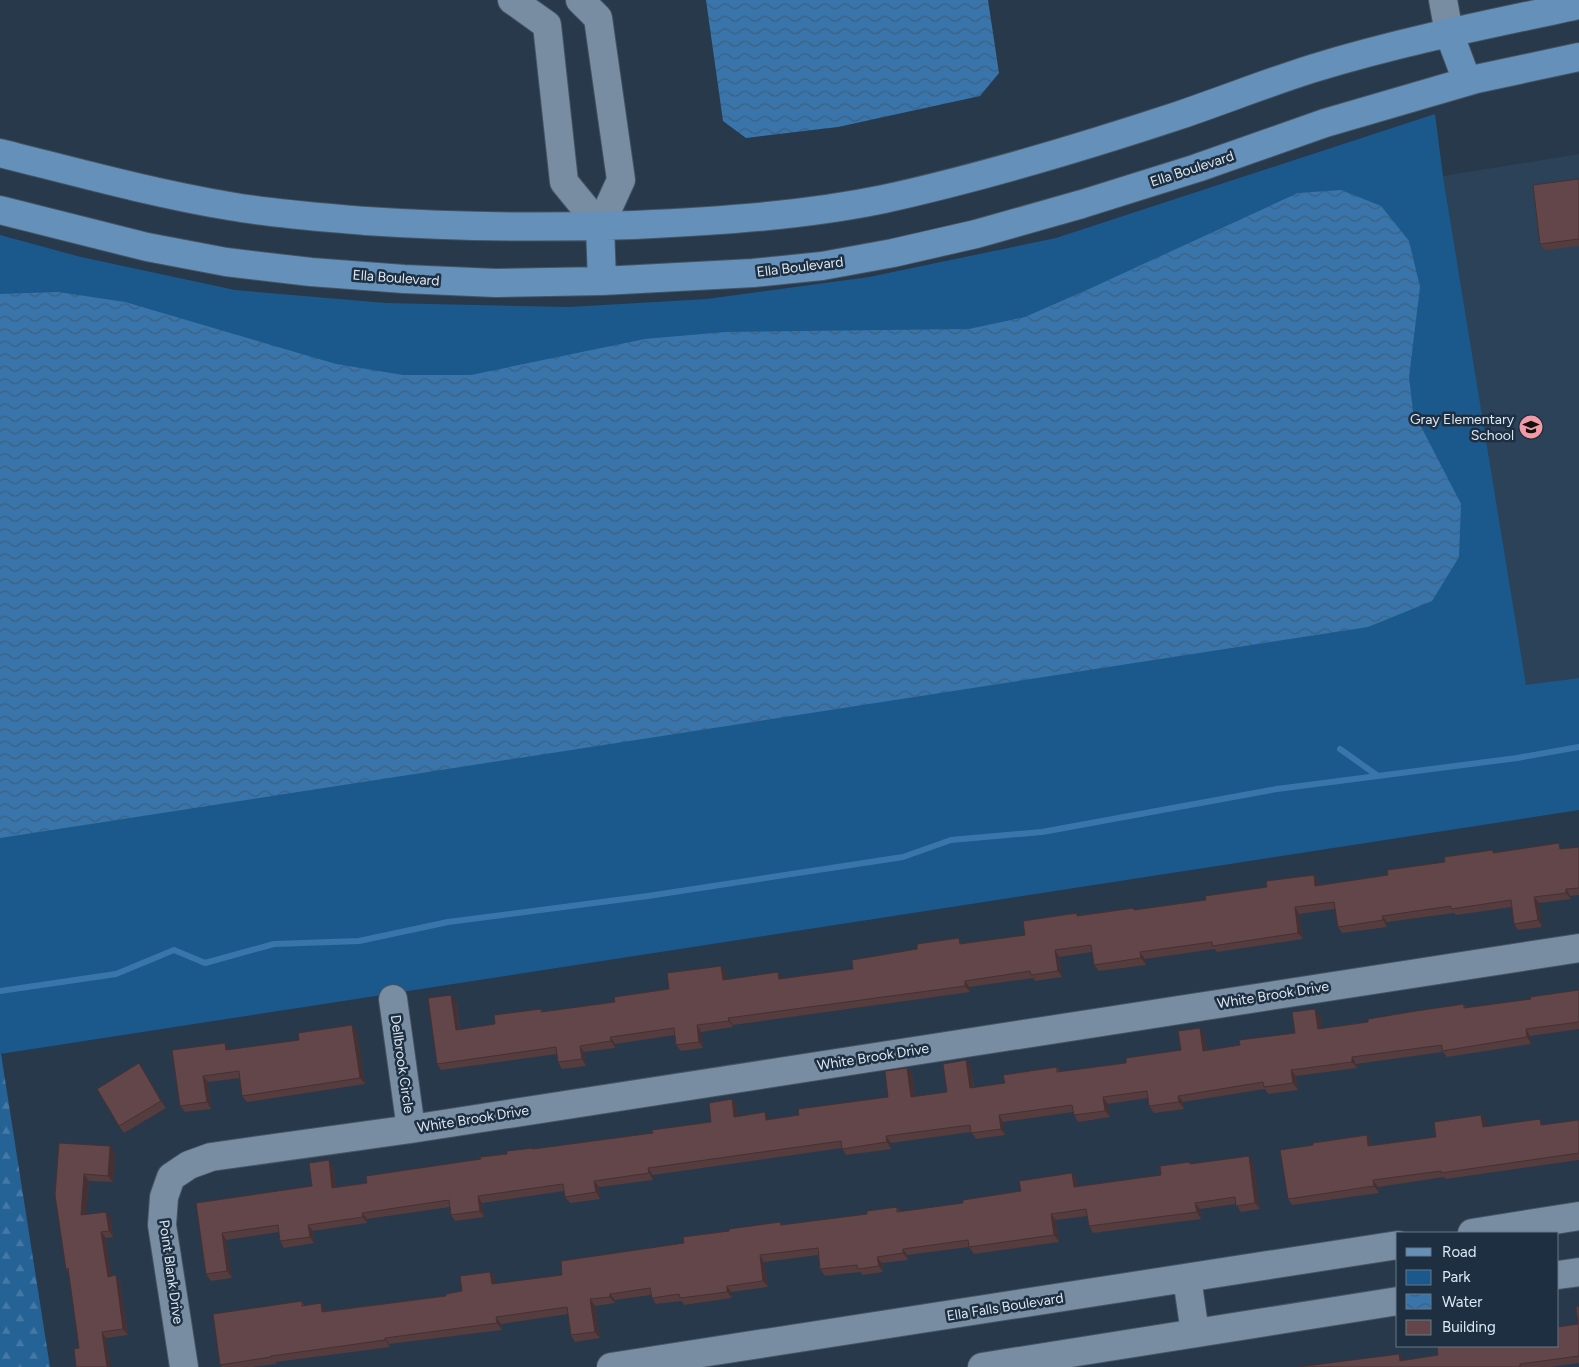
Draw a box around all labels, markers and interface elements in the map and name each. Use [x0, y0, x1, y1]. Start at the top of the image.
street label: Ella Boulevard [1148, 147, 1236, 191]
street label: Ella Boulevard [756, 253, 844, 281]
street label: Ella Boulevard [352, 266, 440, 290]
place label: Gray Elementary School [1410, 411, 1515, 444]
school or university icon: Gray Elementary School [1518, 414, 1544, 440]
street label: White Brook Drive [1216, 978, 1330, 1012]
street label: Dellbrook Circle [387, 1014, 417, 1115]
street label: White Brook Drive [816, 1040, 930, 1074]
street label: White Brook Drive [416, 1102, 530, 1136]
street label: Point Blank Drive [155, 1219, 187, 1326]
legend [1396, 1232, 1559, 1347]
text: Road [1442, 1243, 1477, 1261]
text: Park [1442, 1268, 1471, 1286]
street label: Ella Falls Boulevard [945, 1289, 1065, 1325]
text: Water [1442, 1293, 1482, 1311]
text: Building [1442, 1318, 1496, 1336]

